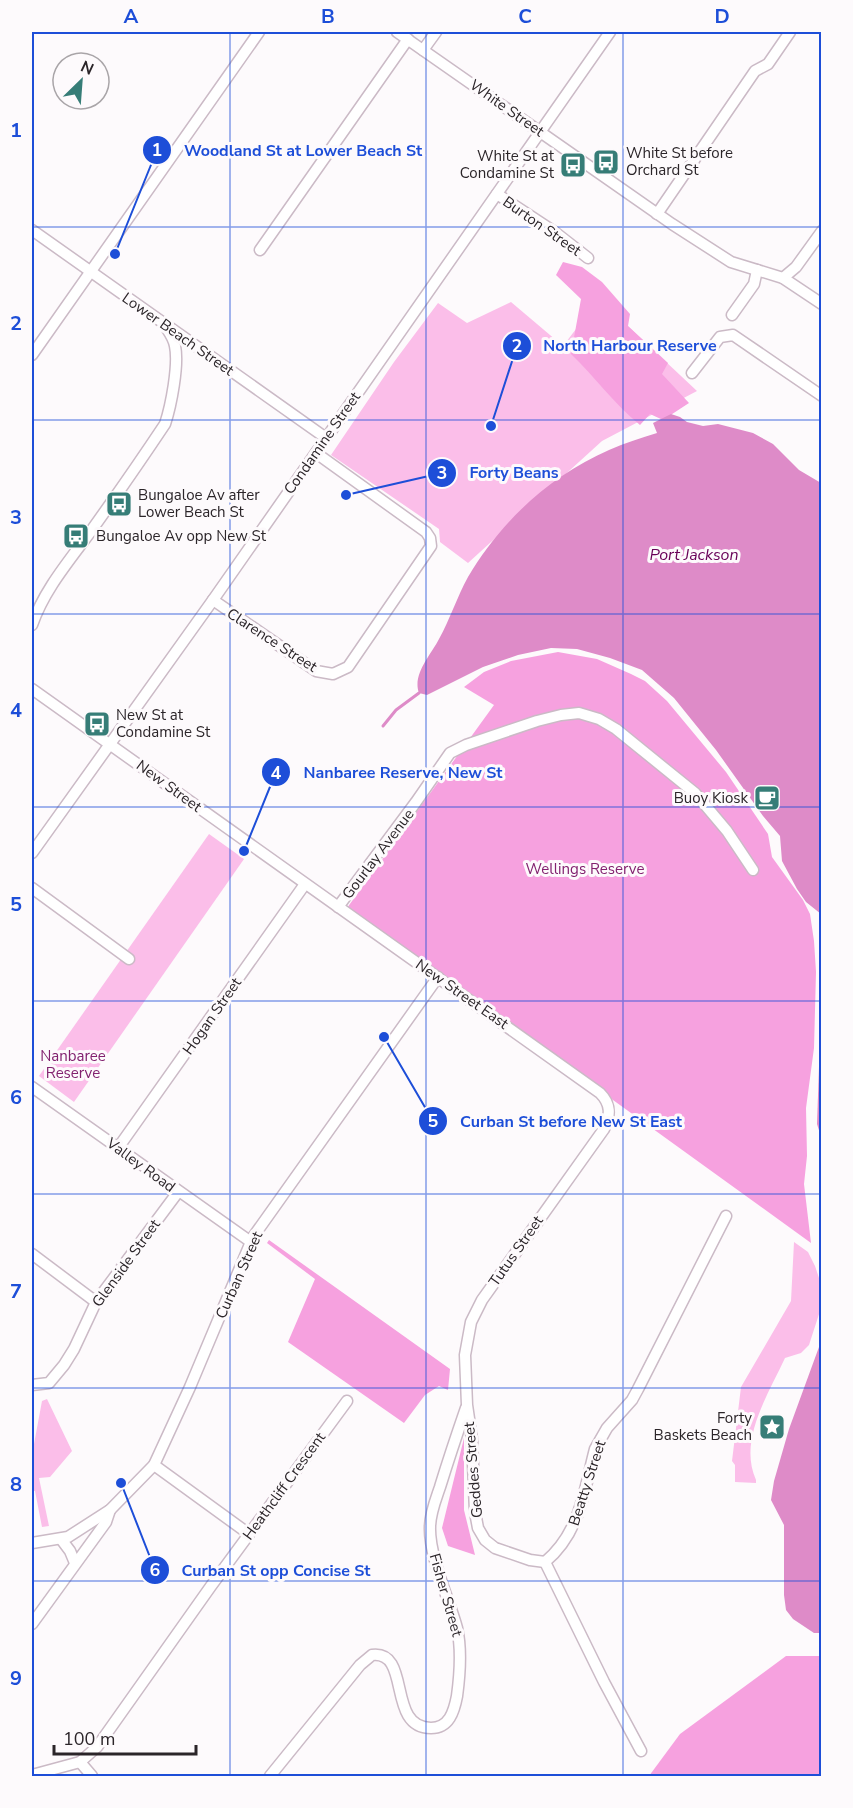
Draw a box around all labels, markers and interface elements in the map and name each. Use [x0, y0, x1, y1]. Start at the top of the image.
text: A [124, 3, 139, 30]
text: B [321, 3, 335, 30]
text: C [518, 3, 532, 30]
text: D [714, 3, 730, 30]
north arrow [51, 51, 111, 111]
text: N [77, 56, 97, 81]
street label: White Street [466, 75, 549, 141]
text: 1 [10, 117, 22, 144]
callout: Woodland St at Lower Beach St [142, 133, 434, 167]
text: 1 [152, 138, 162, 162]
text: Woodland St at Lower Beach St [184, 140, 423, 162]
place label: White St before Orchard St [626, 143, 733, 180]
place label: White St at Condamine St [460, 146, 555, 183]
bus stop icon: White St before Orchard St [591, 147, 621, 177]
bus stop icon: White St at Condamine St [558, 150, 588, 180]
street label: Burton Street [499, 192, 586, 261]
street label: Lower Beach Street [118, 288, 239, 381]
text: 2 [10, 310, 22, 337]
callout: North Harbour Reserve [502, 329, 729, 363]
text: 2 [512, 334, 522, 358]
text: North Harbour Reserve [543, 335, 717, 357]
street label: Condamine Street [279, 387, 365, 498]
callout: Forty Beans [427, 456, 571, 490]
text: 3 [437, 461, 447, 485]
text: Forty Beans [469, 462, 559, 484]
place label: Bungaloe Av after Lower Beach St [138, 485, 260, 522]
bus stop icon: Bungaloe Av after Lower Beach St [104, 489, 134, 519]
text: 3 [10, 504, 22, 531]
bus stop icon: Bungaloe Av opp New St [61, 521, 91, 551]
place label: Bungaloe Av opp New St [96, 526, 267, 546]
water label: Port Jackson [649, 544, 739, 566]
street label: Clarence Street [223, 603, 322, 677]
text: 4 [10, 697, 22, 724]
place label: New St at Condamine St [116, 705, 211, 742]
bus stop icon: New St at Condamine St [82, 709, 112, 739]
street label: New Street [132, 755, 206, 817]
callout: Nanbaree Reserve, New St [261, 755, 514, 789]
text: 4 [271, 761, 282, 785]
text: Nanbaree Reserve, New St [304, 762, 503, 784]
cafe icon: Buoy Kiosk [752, 783, 782, 813]
place label: Buoy Kiosk [674, 788, 748, 808]
street label: Gourlay Avenue [338, 805, 418, 903]
park label: Wellings Reserve [526, 859, 644, 879]
text: 5 [10, 891, 22, 918]
street label: New Street East [412, 954, 513, 1034]
street label: Hogan Street [178, 973, 246, 1059]
park label: Nanbaree Reserve [40, 1046, 106, 1083]
text: 6 [10, 1084, 22, 1111]
callout: Curban St before New St East [418, 1104, 694, 1138]
text: 5 [428, 1109, 439, 1133]
text: Curban St before New St East [460, 1111, 683, 1133]
street label: Valley Road [102, 1133, 179, 1197]
street label: Tutus Street [484, 1211, 548, 1290]
street label: Glenside Street [87, 1214, 165, 1311]
street label: Curban Street [211, 1227, 267, 1322]
text: 7 [10, 1278, 22, 1305]
place label: Forty Baskets Beach [654, 1408, 752, 1445]
place icon: Forty Baskets Beach [757, 1412, 787, 1442]
street label: Geddes Street [459, 1420, 487, 1519]
street label: Heathcliff Crescent [238, 1427, 330, 1544]
street label: Beatty Street [564, 1437, 610, 1528]
text: 8 [10, 1471, 22, 1498]
street label: Fisher Street [425, 1551, 468, 1640]
callout: Curban St opp Concise St [140, 1553, 383, 1587]
text: 6 [150, 1558, 161, 1582]
text: Curban St opp Concise St [182, 1560, 371, 1582]
text: 9 [10, 1665, 22, 1692]
scale bar [54, 1718, 196, 1756]
text: 100 m [63, 1727, 115, 1751]

